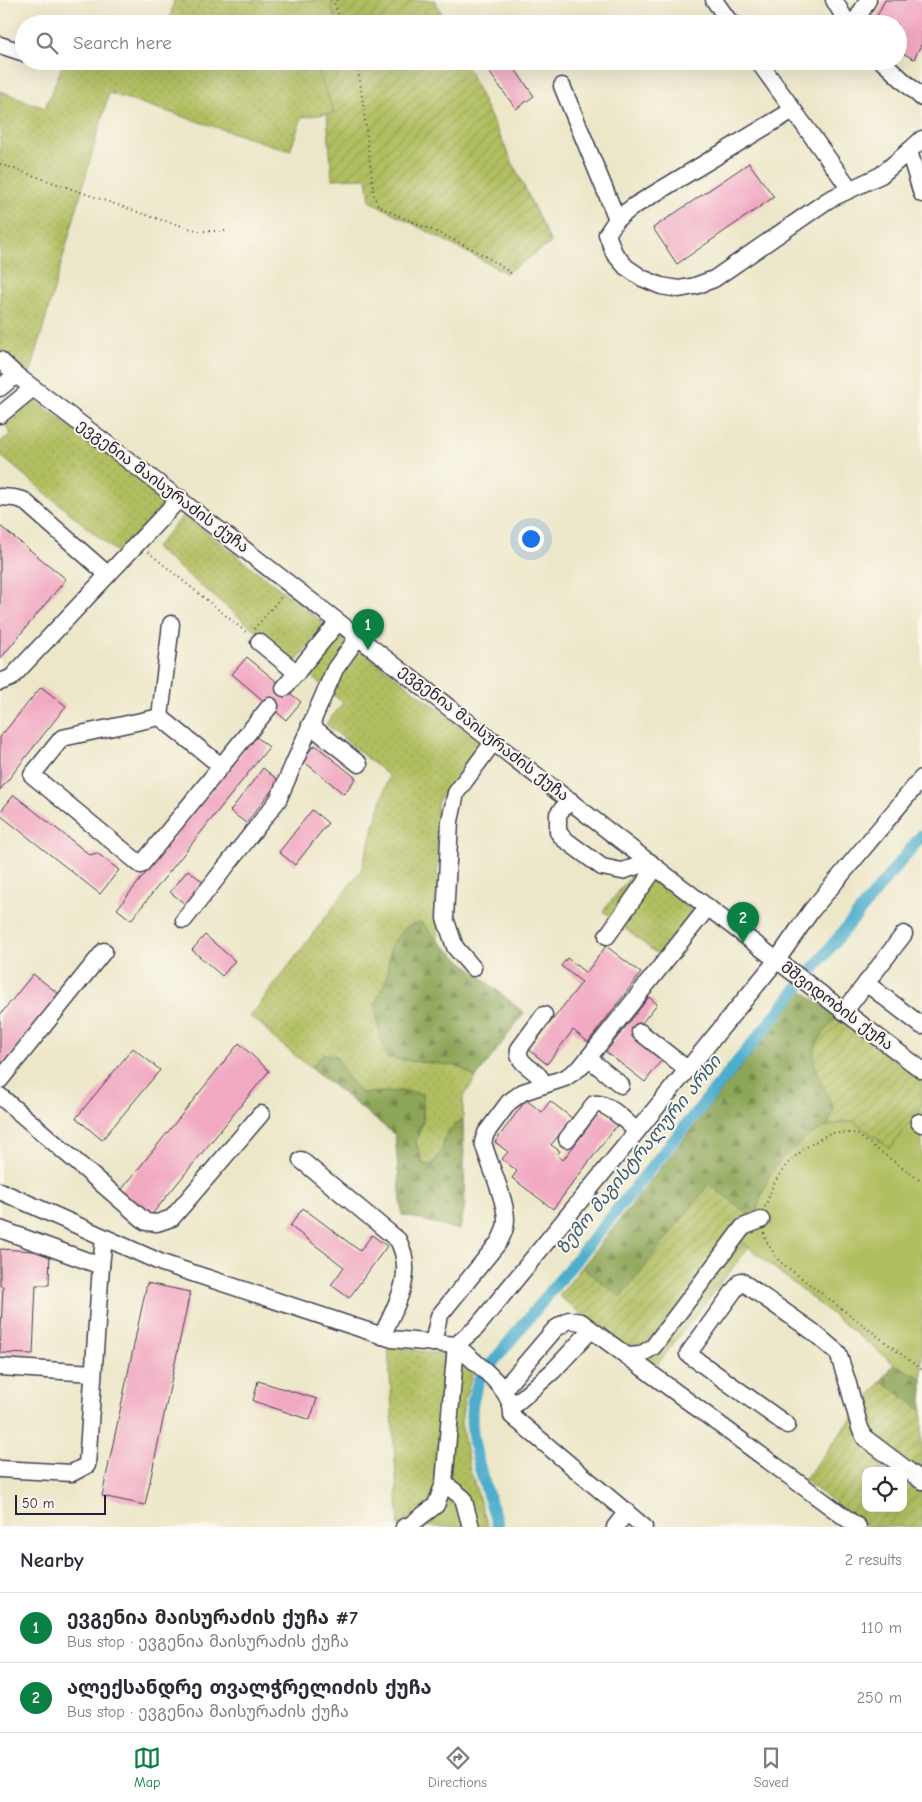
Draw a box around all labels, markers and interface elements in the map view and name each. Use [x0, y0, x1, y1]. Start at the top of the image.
search box [15, 15, 907, 70]
icon: search [33, 29, 61, 57]
text: Search here [73, 32, 172, 54]
street label: ევგენია მაისურაძის ქუჩა [74, 416, 252, 556]
your location [518, 526, 544, 552]
pin: 1 [352, 609, 384, 650]
street label: ევგენია მაისურაძის ქუჩა [396, 661, 572, 805]
pin: 2 [727, 902, 759, 943]
street label: მშვიდობის ქუჩა [777, 958, 897, 1055]
water label: ზემო მაგისტრალური არხი [552, 1051, 726, 1259]
map controls [862, 1467, 907, 1512]
button: locate [862, 1467, 907, 1512]
scale bar [15, 1492, 106, 1515]
text: 50 m [22, 1495, 54, 1512]
text: Nearby [20, 1548, 84, 1572]
text: 2 results [845, 1551, 902, 1569]
text: ევგენია მაისურაძის ქუჩა #7 [67, 1607, 358, 1629]
text: 1 [33, 1619, 39, 1637]
text: 110 m [861, 1619, 902, 1637]
text: Bus stop · ევგენია მაისურაძის ქუჩა [67, 1633, 349, 1651]
text: ალექსანდრე თვალჭრელიძის ქუჩა [67, 1677, 432, 1699]
text: 2 [32, 1689, 40, 1707]
text: 250 m [857, 1689, 902, 1707]
text: Bus stop · ევგენია მაისურაძის ქუჩა [67, 1703, 349, 1721]
tab: Map [133, 1744, 161, 1791]
tab: Directions [428, 1744, 487, 1791]
tab: Saved [754, 1744, 789, 1791]

